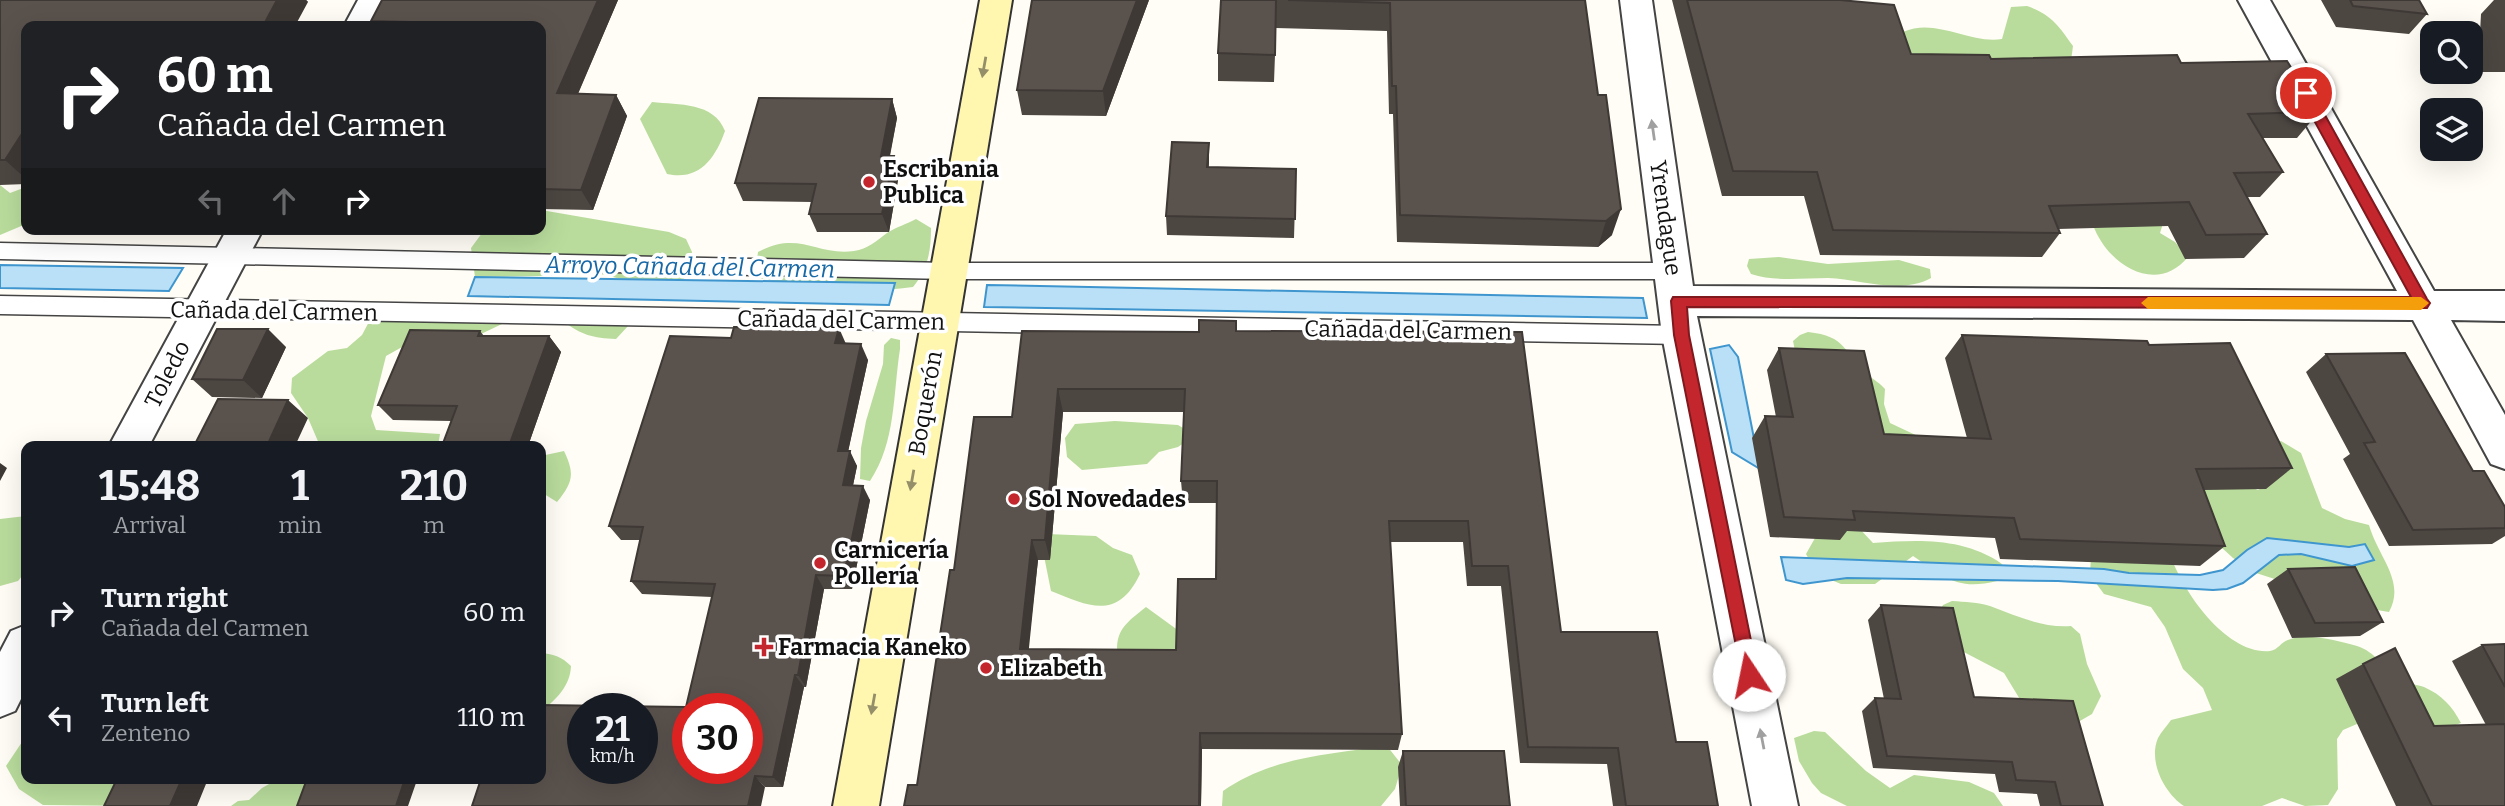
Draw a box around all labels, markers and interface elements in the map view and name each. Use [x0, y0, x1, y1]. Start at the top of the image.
map controls [2420, 21, 2483, 161]
button: search [2420, 21, 2483, 84]
text: 60 m [157, 46, 273, 105]
icon: right [42, 49, 133, 140]
one-way arrow [978, 56, 989, 78]
pin [2276, 63, 2336, 123]
icon: arrive [2287, 74, 2325, 112]
button: layers [2420, 98, 2483, 161]
text: Cañada del Carmen [157, 106, 446, 144]
one-way arrow [1648, 118, 1659, 140]
place label: Escribania Publica [883, 155, 999, 209]
street label: Yrendague [1644, 159, 1688, 277]
marker: Escribania Publica [861, 174, 877, 190]
icon: left [192, 182, 230, 220]
icon: ahead [265, 182, 303, 220]
icon: right [338, 182, 376, 220]
water label: Arroyo Cañada del Carmen [544, 250, 835, 284]
street label: Cañada del Carmen [170, 295, 379, 327]
street label: Cañada del Carmen [737, 304, 946, 336]
street label: Cañada del Carmen [1304, 314, 1513, 346]
street label: Toledo [138, 336, 196, 412]
street label: Boquerón [902, 348, 948, 457]
text: 15:48 [99, 461, 201, 511]
text: 1 [291, 461, 309, 511]
text: 210 [400, 461, 468, 511]
one-way arrow [906, 469, 917, 491]
place label: Sol Novedades [1028, 485, 1186, 513]
marker: Sol Novedades [1006, 491, 1022, 507]
text: Arrival [113, 511, 186, 539]
text: min [278, 511, 322, 539]
text: m [423, 511, 445, 539]
place label: Carnicería Pollería [834, 536, 949, 590]
marker: Carnicería Pollería [812, 555, 828, 571]
text: Turn right [101, 583, 228, 614]
icon: right [42, 594, 80, 632]
text: 60 m [463, 597, 525, 628]
text: Cañada del Carmen [101, 614, 309, 642]
place label: Farmacia Kaneko [778, 633, 967, 661]
position arrow [1712, 638, 1786, 712]
marker: Farmacia Kaneko [756, 639, 772, 655]
place label: Elizabeth [1000, 654, 1103, 682]
marker: Elizabeth [978, 660, 994, 676]
text: Turn left [101, 688, 209, 719]
speed limit sign: 30 [672, 693, 763, 784]
one-way arrow [867, 693, 878, 715]
icon: left [42, 699, 80, 737]
text: 110 m [457, 702, 525, 733]
text: 21 [595, 708, 630, 750]
text: Zenteno [101, 719, 191, 747]
one-way arrow [1756, 728, 1767, 750]
text: km/h [590, 745, 635, 767]

